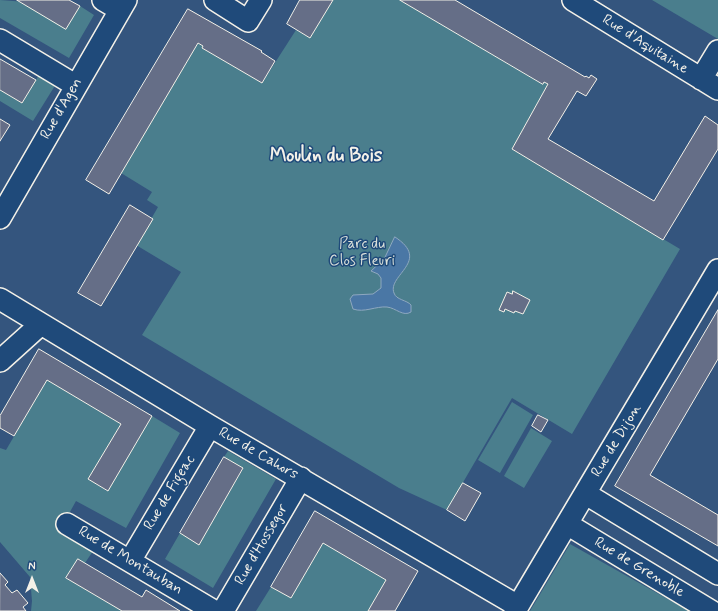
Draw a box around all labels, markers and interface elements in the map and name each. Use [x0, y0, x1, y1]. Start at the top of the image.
street label: Rue d'Aquitaine [598, 11, 692, 79]
street label: Rue d'Agen [37, 75, 87, 143]
district label: Moulin du Bois [270, 146, 382, 168]
park label: Parc du Clos Fleuri [329, 236, 395, 271]
street label: Rue de Dijon [588, 401, 646, 481]
street label: Rue de Cahors [215, 424, 301, 484]
street label: Rue de Figeac [141, 452, 199, 534]
street label: Rue d'Hossegor [232, 501, 292, 589]
street label: Rue de Montauban [75, 523, 185, 599]
street label: Rue de Grenoble [590, 534, 688, 602]
north arrow [12, 559, 52, 599]
text: N [28, 560, 36, 574]

